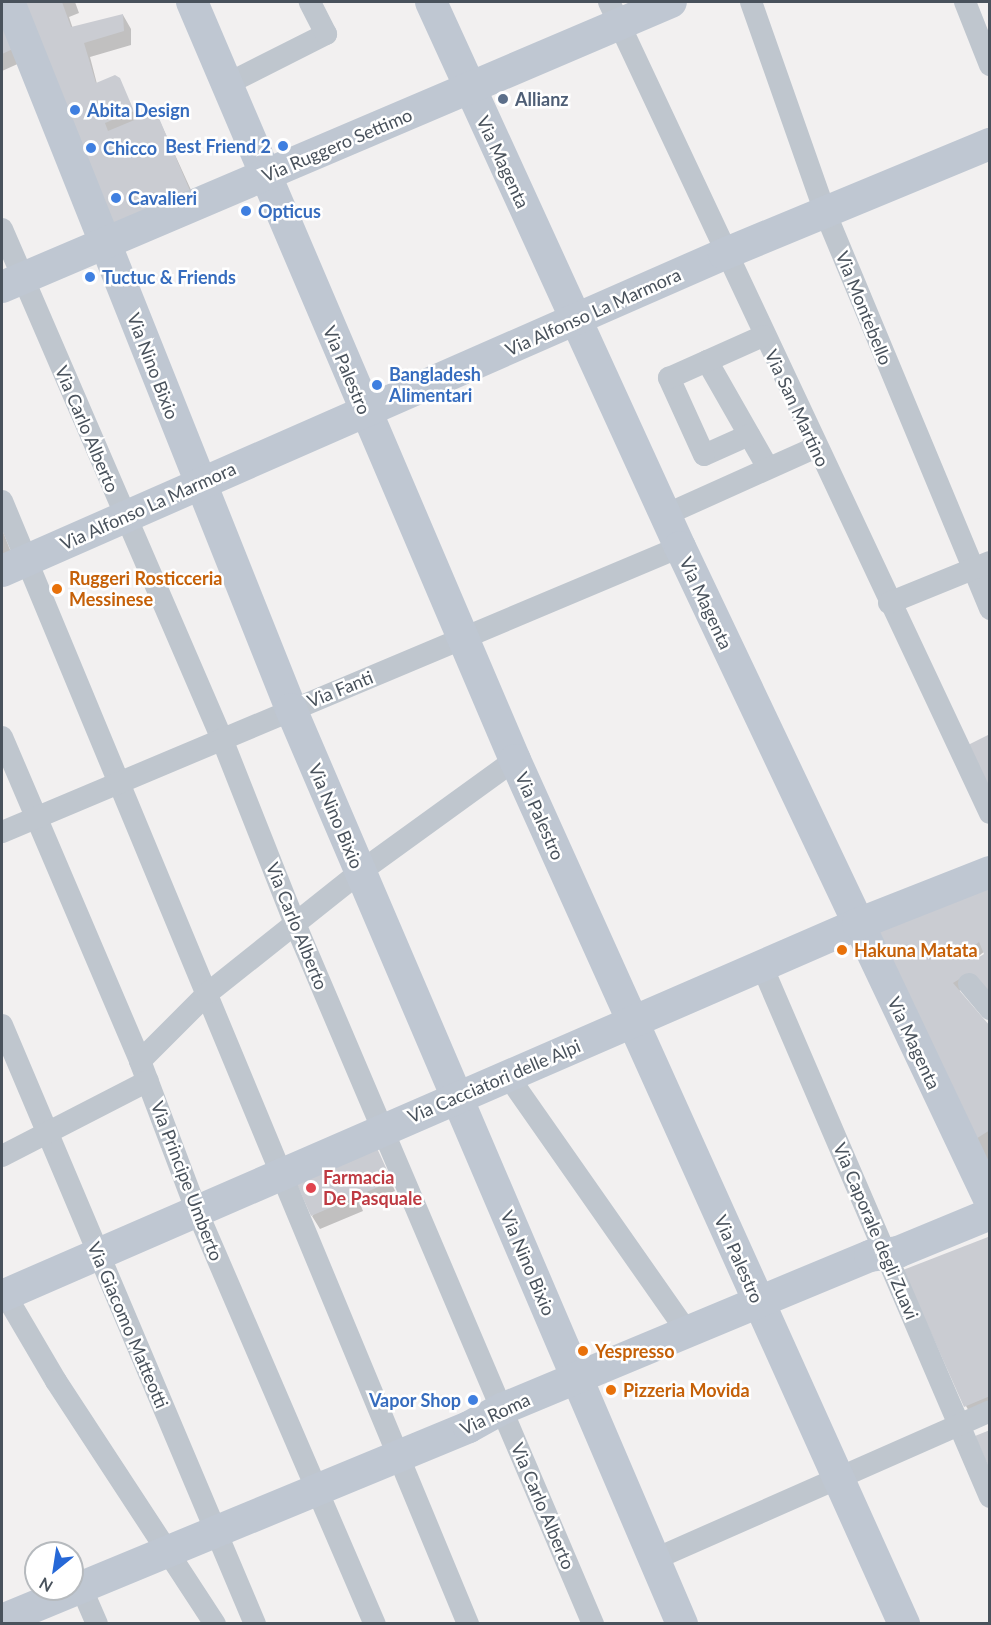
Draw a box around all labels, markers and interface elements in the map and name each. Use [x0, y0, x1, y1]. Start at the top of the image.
place label: Allianz [515, 88, 569, 110]
marker: Allianz [496, 92, 510, 106]
place label: Abita Design [87, 99, 190, 121]
marker: Abita Design [68, 103, 82, 117]
street label: Via Ruggero Settimo [259, 104, 415, 186]
street label: Via Magenta [472, 112, 534, 212]
place label: Best Friend 2 [165, 135, 271, 157]
place label: Chicco [103, 137, 157, 159]
marker: Best Friend 2 [276, 139, 290, 153]
marker: Chicco [84, 141, 98, 155]
place label: Cavalieri [128, 187, 197, 209]
marker: Cavalieri [109, 191, 123, 205]
place label: Opticus [258, 200, 321, 222]
marker: Opticus [239, 204, 253, 218]
street label: Via Montebello [831, 248, 897, 368]
street label: Via Alfonso La Marmora [502, 263, 684, 361]
place label: Tuctuc & Friends [102, 266, 236, 288]
marker: Tuctuc & Friends [83, 270, 97, 284]
street label: Via Nino Bixio [123, 310, 183, 422]
street label: Via Palestro [319, 323, 375, 417]
street label: Via San Martino [760, 346, 834, 470]
street label: Via Carlo Alberto [51, 362, 123, 496]
place label: Bangladesh Alimentari [389, 364, 481, 406]
marker: Bangladesh Alimentari [370, 378, 384, 392]
street label: Via Alfonso La Marmora [57, 457, 239, 555]
street label: Via Magenta [675, 553, 737, 653]
place label: Ruggeri Rosticceria Messinese [69, 568, 222, 610]
marker: Ruggeri Rosticceria Messinese [50, 582, 64, 596]
street label: Via Fanti [304, 666, 376, 712]
street label: Via Nino Bixio [304, 760, 368, 872]
street label: Via Palestro [511, 769, 569, 863]
street label: Via Carlo Alberto [262, 859, 332, 993]
place label: Hakuna Matata [854, 939, 978, 961]
marker: Hakuna Matata [835, 943, 849, 957]
street label: Via Magenta [883, 993, 945, 1093]
street label: Via Cacciatori delle Alpi [404, 1035, 584, 1127]
street label: Via Principe Umberto [147, 1098, 227, 1264]
street label: Via Caporale degli Zuavi [829, 1139, 923, 1323]
place label: Farmacia De Pasquale [323, 1167, 422, 1210]
marker: Farmacia De Pasquale [304, 1181, 318, 1195]
street label: Via Nino Bixio [496, 1207, 560, 1319]
street label: Via Palestro [710, 1212, 768, 1306]
street label: Via Giacomo Matteotti [83, 1239, 173, 1411]
place label: Yespresso [595, 1340, 675, 1362]
marker: Yespresso [576, 1344, 590, 1358]
place label: Pizzeria Movida [623, 1379, 750, 1401]
marker: Pizzeria Movida [604, 1383, 618, 1397]
street label: Via Roma [457, 1388, 533, 1440]
place label: Vapor Shop [369, 1389, 461, 1411]
marker: Vapor Shop [466, 1393, 480, 1407]
street label: Via Carlo Alberto [507, 1439, 579, 1573]
north arrow [24, 1541, 84, 1601]
text: N [36, 1574, 56, 1597]

